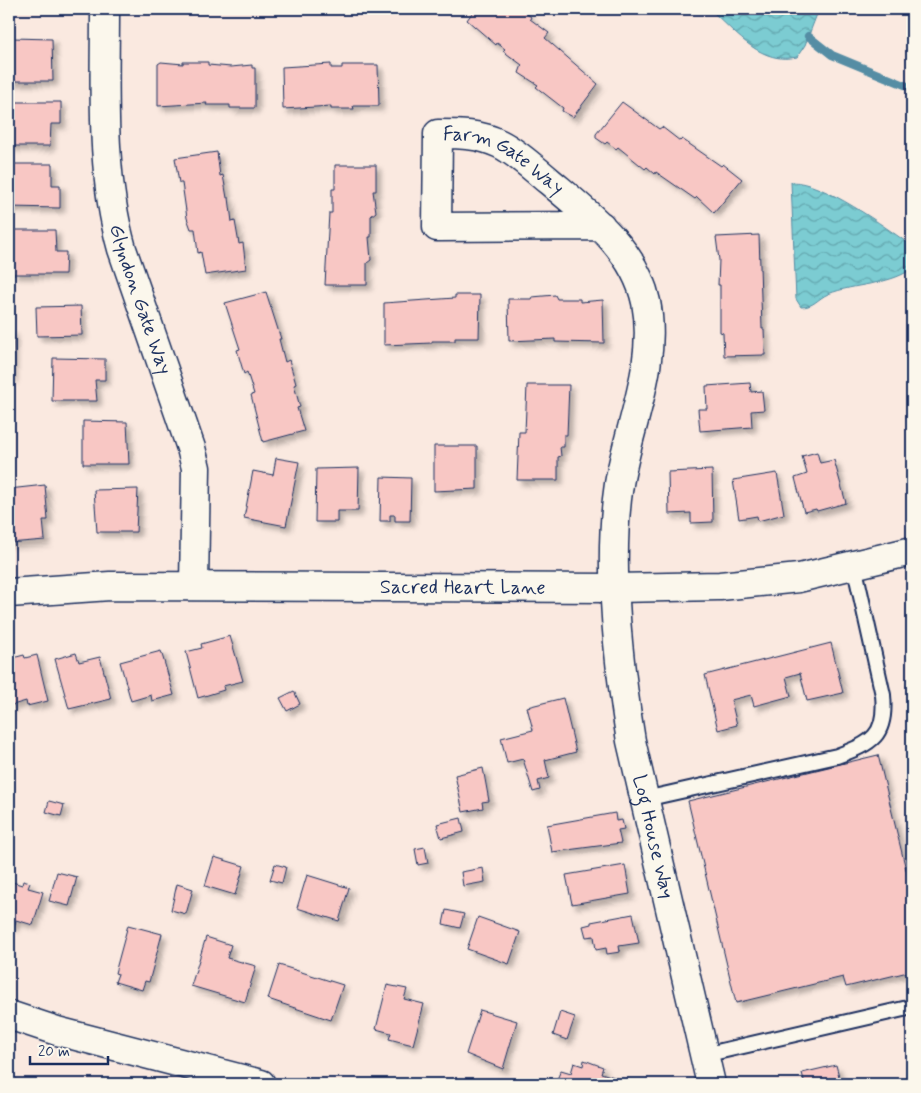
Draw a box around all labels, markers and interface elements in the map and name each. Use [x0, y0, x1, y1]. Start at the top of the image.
street label: Farm Gate Way [443, 120, 570, 202]
street label: Glyndon Gate Way [103, 222, 178, 378]
street label: Sacred Heart Lane [380, 574, 546, 601]
street label: Log House Way [626, 772, 681, 901]
scale bar [30, 1033, 108, 1065]
text: 20 m [38, 1042, 70, 1062]

